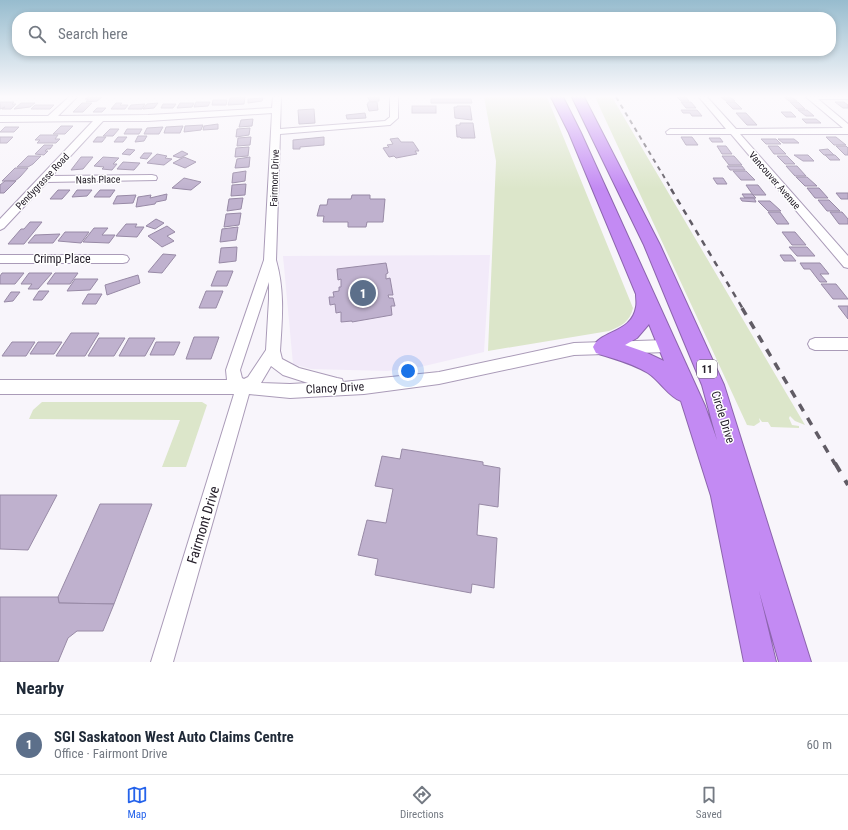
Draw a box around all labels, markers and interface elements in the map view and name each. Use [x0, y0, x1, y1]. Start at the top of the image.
search box [12, 12, 836, 56]
icon: search [26, 23, 48, 45]
text: Search here [58, 25, 128, 43]
street label: Fairmont Drive [268, 149, 281, 207]
street label: Vancouver Avenue [747, 149, 803, 212]
street label: Pendygrasse Road [14, 151, 71, 212]
street label: Nash Place [76, 174, 121, 185]
street label: Crimp Place [33, 252, 91, 266]
pin: 1 [350, 278, 376, 308]
road number: 11 [697, 360, 717, 378]
your location [398, 361, 418, 381]
street label: Clancy Drive [305, 379, 365, 397]
street label: Circle Drive [708, 389, 738, 445]
street label: Fairmont Drive [184, 484, 223, 566]
text: Nearby [16, 678, 64, 698]
text: SGI Saskatoon West Auto Claims Centre [54, 728, 294, 746]
text: 1 [26, 737, 32, 752]
text: 60 m [806, 737, 832, 752]
text: Office · Fairmont Drive [54, 746, 167, 761]
tab: Map [126, 784, 148, 821]
tab: Directions [400, 784, 444, 821]
tab: Saved [696, 784, 722, 821]

